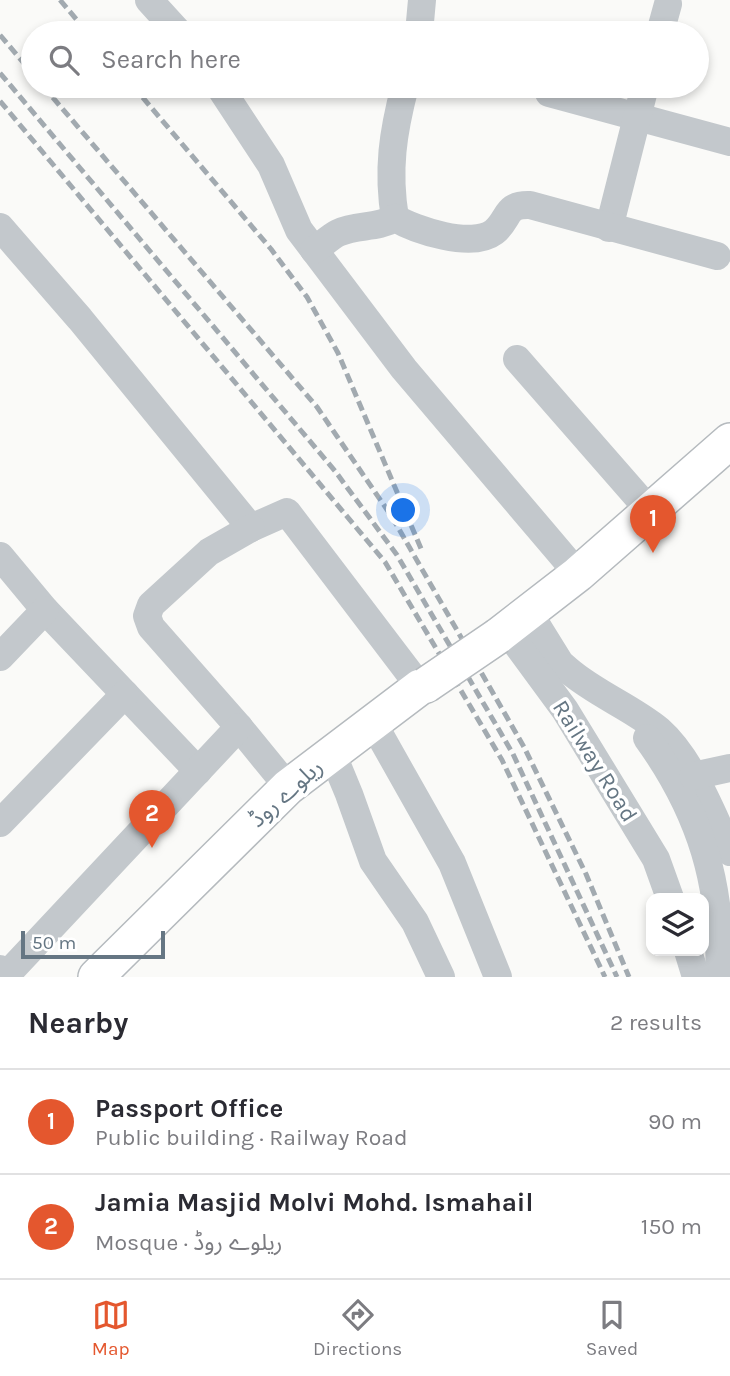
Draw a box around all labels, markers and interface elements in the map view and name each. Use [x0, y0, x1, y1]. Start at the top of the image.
search box [21, 21, 709, 98]
icon: search [45, 41, 83, 79]
text: Search here [101, 44, 241, 75]
your location [386, 493, 420, 527]
pin: 1 [630, 495, 676, 553]
street label: Railway Road [547, 695, 643, 827]
street label: ریلوے روڈ [244, 753, 328, 833]
pin: 2 [129, 790, 175, 848]
map controls [646, 893, 709, 956]
button: layers [646, 893, 709, 956]
scale bar [21, 928, 164, 960]
text: 50 m [32, 932, 76, 954]
text: Nearby [28, 1005, 128, 1041]
text: 2 results [610, 1009, 702, 1036]
text: Passport Office [95, 1093, 283, 1124]
text: 1 [47, 1108, 55, 1135]
text: 90 m [648, 1108, 702, 1135]
text: Public building · Railway Road [95, 1124, 408, 1151]
text: Jamia Masjid Molvi Mohd. Ismahail [95, 1187, 533, 1218]
text: 2 [44, 1213, 58, 1240]
text: 150 m [641, 1213, 702, 1240]
text: Mosque · ریلوے روڈ [95, 1229, 283, 1256]
tab: Map [92, 1296, 130, 1360]
tab: Directions [313, 1296, 402, 1360]
tab: Saved [586, 1296, 638, 1360]

